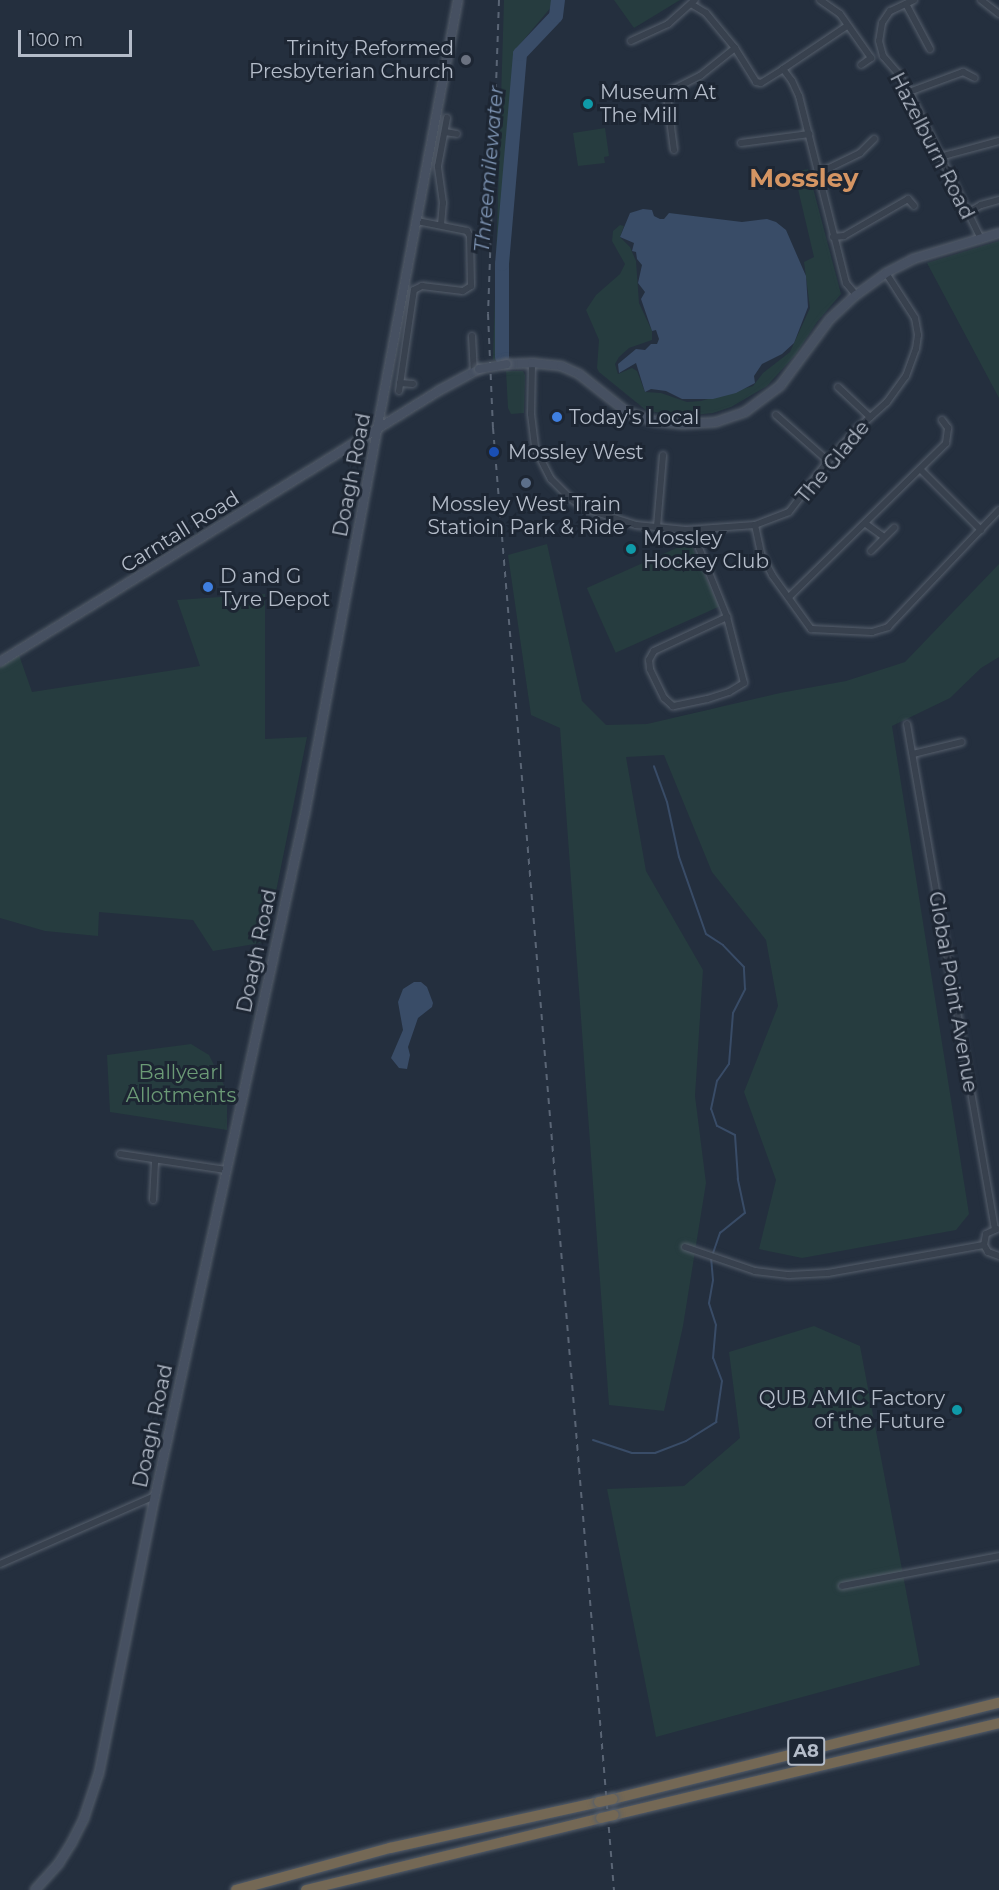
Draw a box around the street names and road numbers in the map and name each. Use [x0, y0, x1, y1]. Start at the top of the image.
street label: Hazelburn Road [885, 69, 979, 223]
street label: Doagh Road [328, 411, 376, 539]
street label: The Glade [791, 416, 875, 508]
street label: Carntall Road [116, 486, 244, 578]
street label: Doagh Road [232, 887, 282, 1015]
street label: Global Point Avenue [923, 890, 983, 1094]
street label: Doagh Road [128, 1362, 178, 1490]
road number: A8 [786, 1736, 826, 1766]

